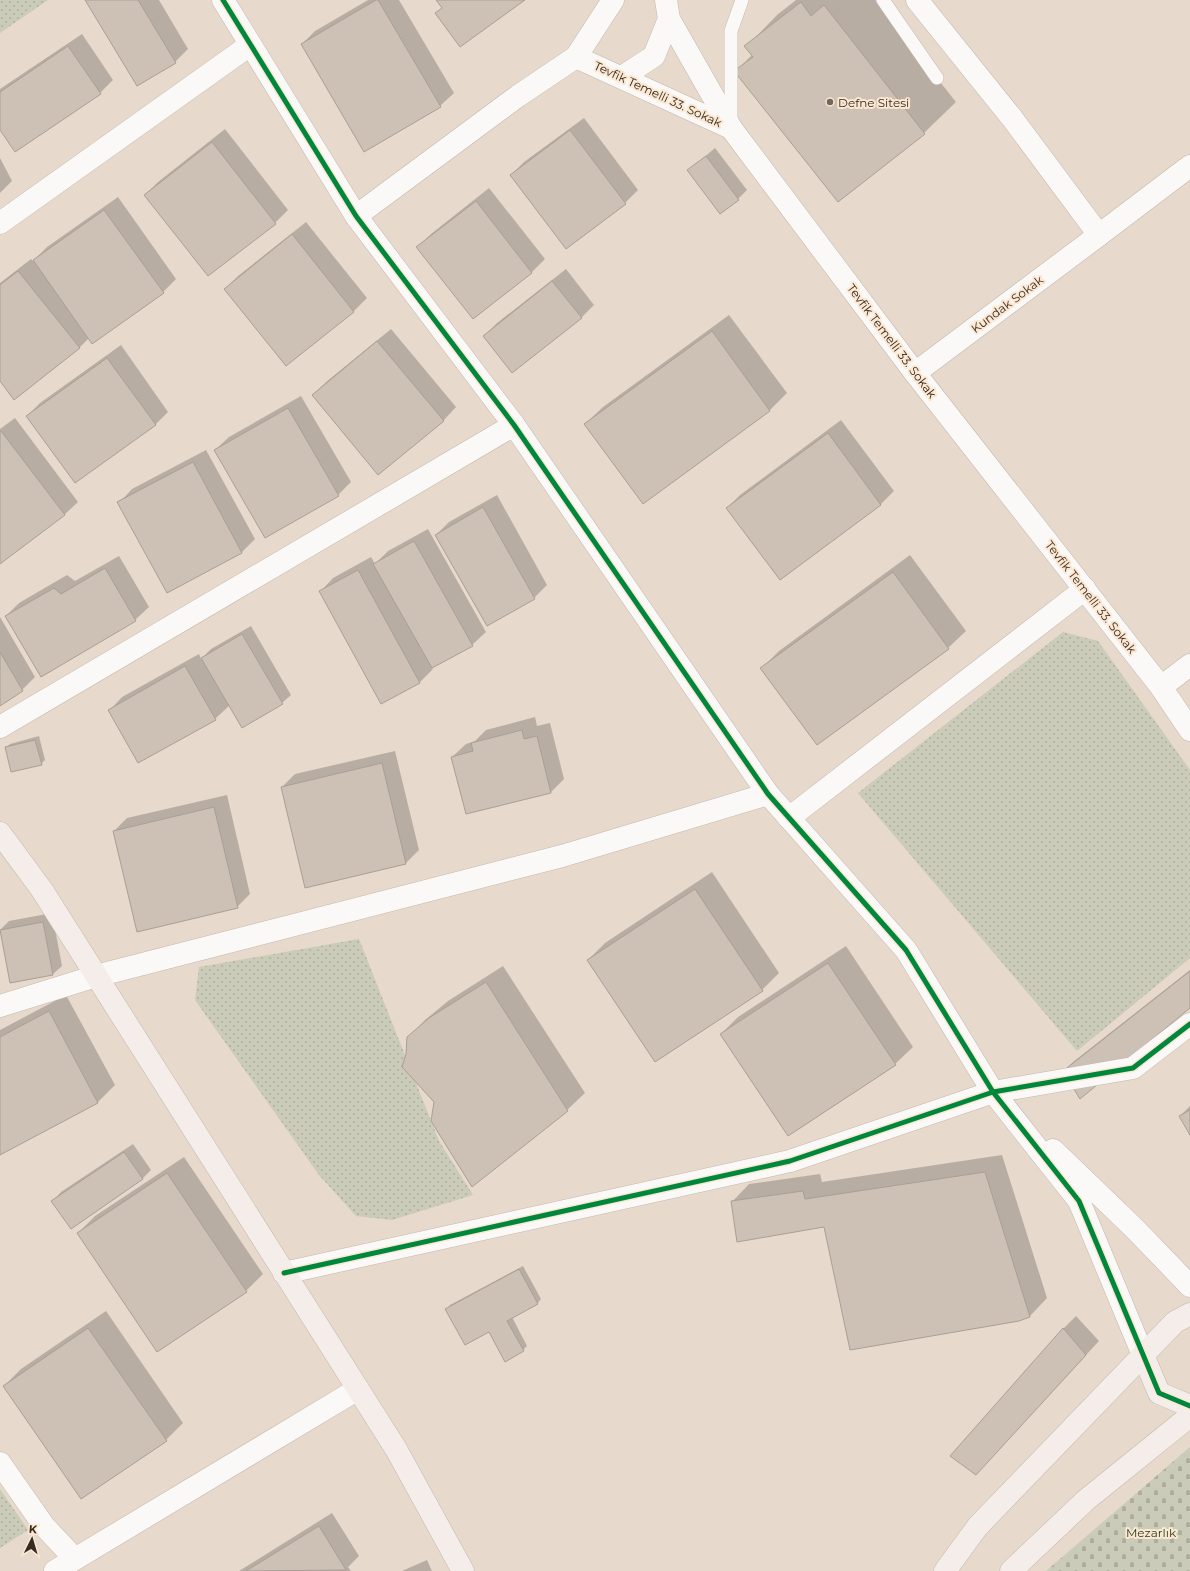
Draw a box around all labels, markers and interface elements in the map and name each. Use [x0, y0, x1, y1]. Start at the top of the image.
street label: Tevfik Temelli 33. Sokak [592, 58, 725, 131]
place label: Defne Sitesi [838, 95, 909, 110]
marker: Defne Sitesi [825, 97, 835, 107]
street label: Kundak Sokak [968, 272, 1047, 336]
street label: Tevfik Temelli 33. Sokak [844, 281, 940, 402]
street label: Tevfik Temelli 33. Sokak [1042, 538, 1140, 657]
north arrow [12, 1519, 52, 1559]
text: K [28, 1522, 38, 1536]
park label: Mezarlık [1126, 1525, 1177, 1540]

